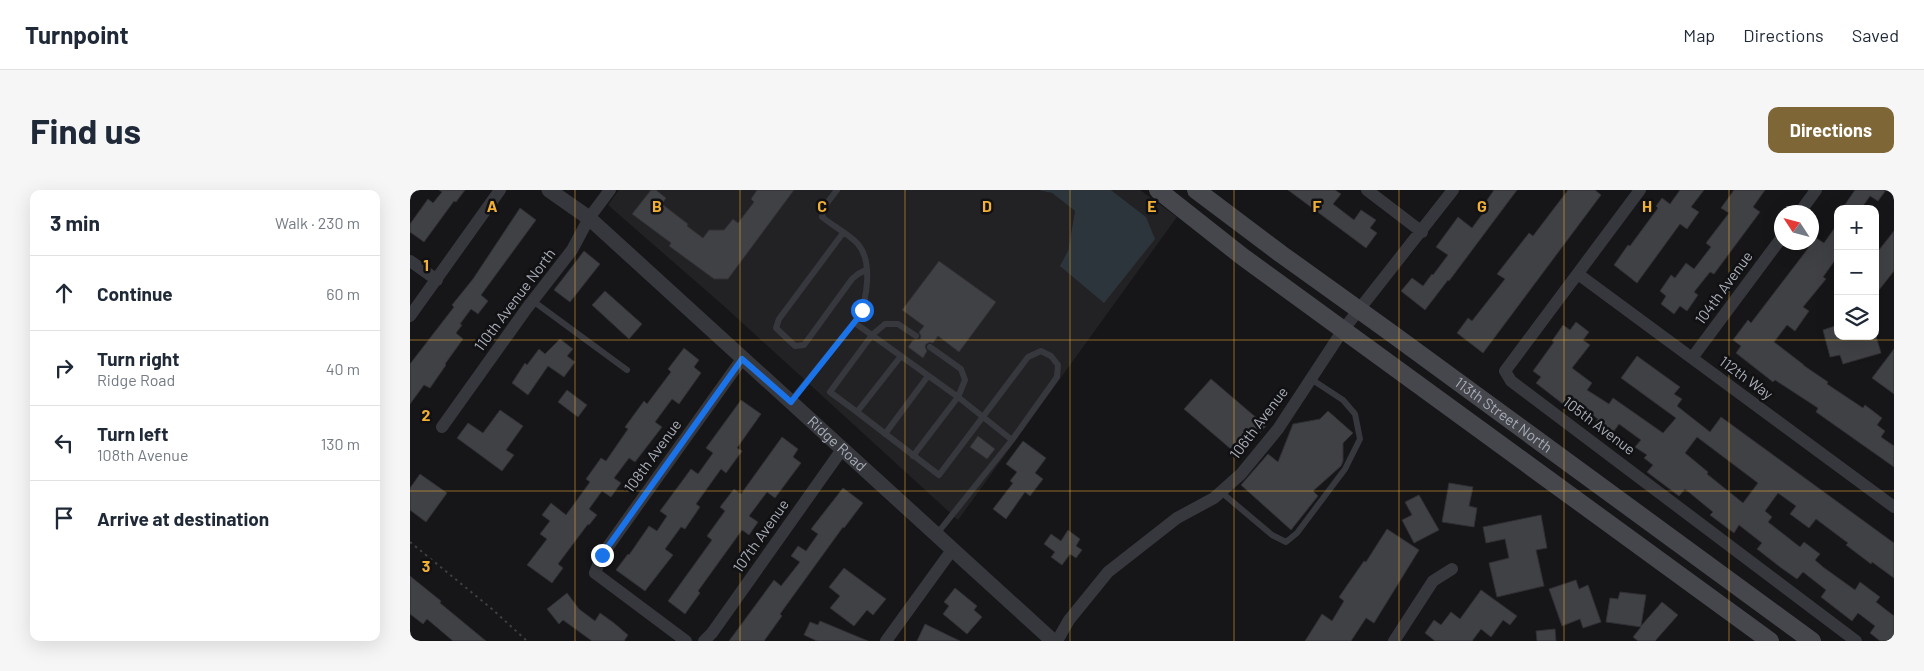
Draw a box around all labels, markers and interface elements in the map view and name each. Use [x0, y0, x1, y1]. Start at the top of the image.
text: Turnpoint [25, 20, 129, 49]
text: Map [1683, 24, 1715, 46]
text: Directions [1743, 24, 1824, 46]
text: Saved [1852, 24, 1899, 46]
button: Directions [1768, 107, 1894, 153]
text: Find us [30, 109, 141, 151]
text: A [487, 196, 498, 215]
text: B [652, 196, 662, 215]
text: C [817, 196, 827, 215]
text: D [982, 196, 992, 215]
text: E [1147, 196, 1157, 215]
text: F [1313, 196, 1322, 215]
text: G [1477, 196, 1487, 215]
text: H [1642, 196, 1652, 215]
north arrow [1774, 205, 1819, 250]
map controls [1834, 205, 1879, 340]
button: + [1834, 205, 1879, 250]
text: 3 min [50, 210, 100, 235]
text: Walk · 230 m [275, 213, 360, 232]
street label: 110th Avenue North [470, 245, 559, 354]
street label: 104th Avenue [1691, 247, 1756, 328]
button: − [1834, 250, 1879, 295]
text: 1 [423, 255, 429, 274]
icon: ahead [50, 279, 78, 307]
text: Continue [97, 282, 173, 305]
text: 60 m [326, 284, 360, 303]
button: layers [1834, 295, 1879, 340]
route start [851, 299, 874, 322]
text: Turn right [97, 347, 179, 370]
street label: 112th Way [1716, 352, 1777, 403]
icon: right [50, 354, 78, 382]
text: 40 m [326, 359, 360, 378]
text: Ridge Road [97, 370, 175, 389]
street label: 113th Street North [1452, 373, 1556, 456]
street label: 106th Avenue [1225, 383, 1291, 462]
street label: 105th Avenue [1560, 392, 1639, 458]
text: 2 [422, 405, 431, 424]
street label: Ridge Road [804, 412, 871, 474]
street label: 108th Avenue [620, 415, 685, 495]
text: Turn left [97, 422, 168, 445]
icon: left [50, 429, 78, 457]
text: 130 m [321, 434, 360, 453]
text: 108th Avenue [97, 445, 188, 464]
street label: 107th Avenue [728, 495, 792, 575]
icon: arrive [50, 504, 78, 532]
text: Arrive at destination [97, 507, 269, 530]
route end [591, 544, 614, 567]
text: 3 [422, 556, 430, 575]

